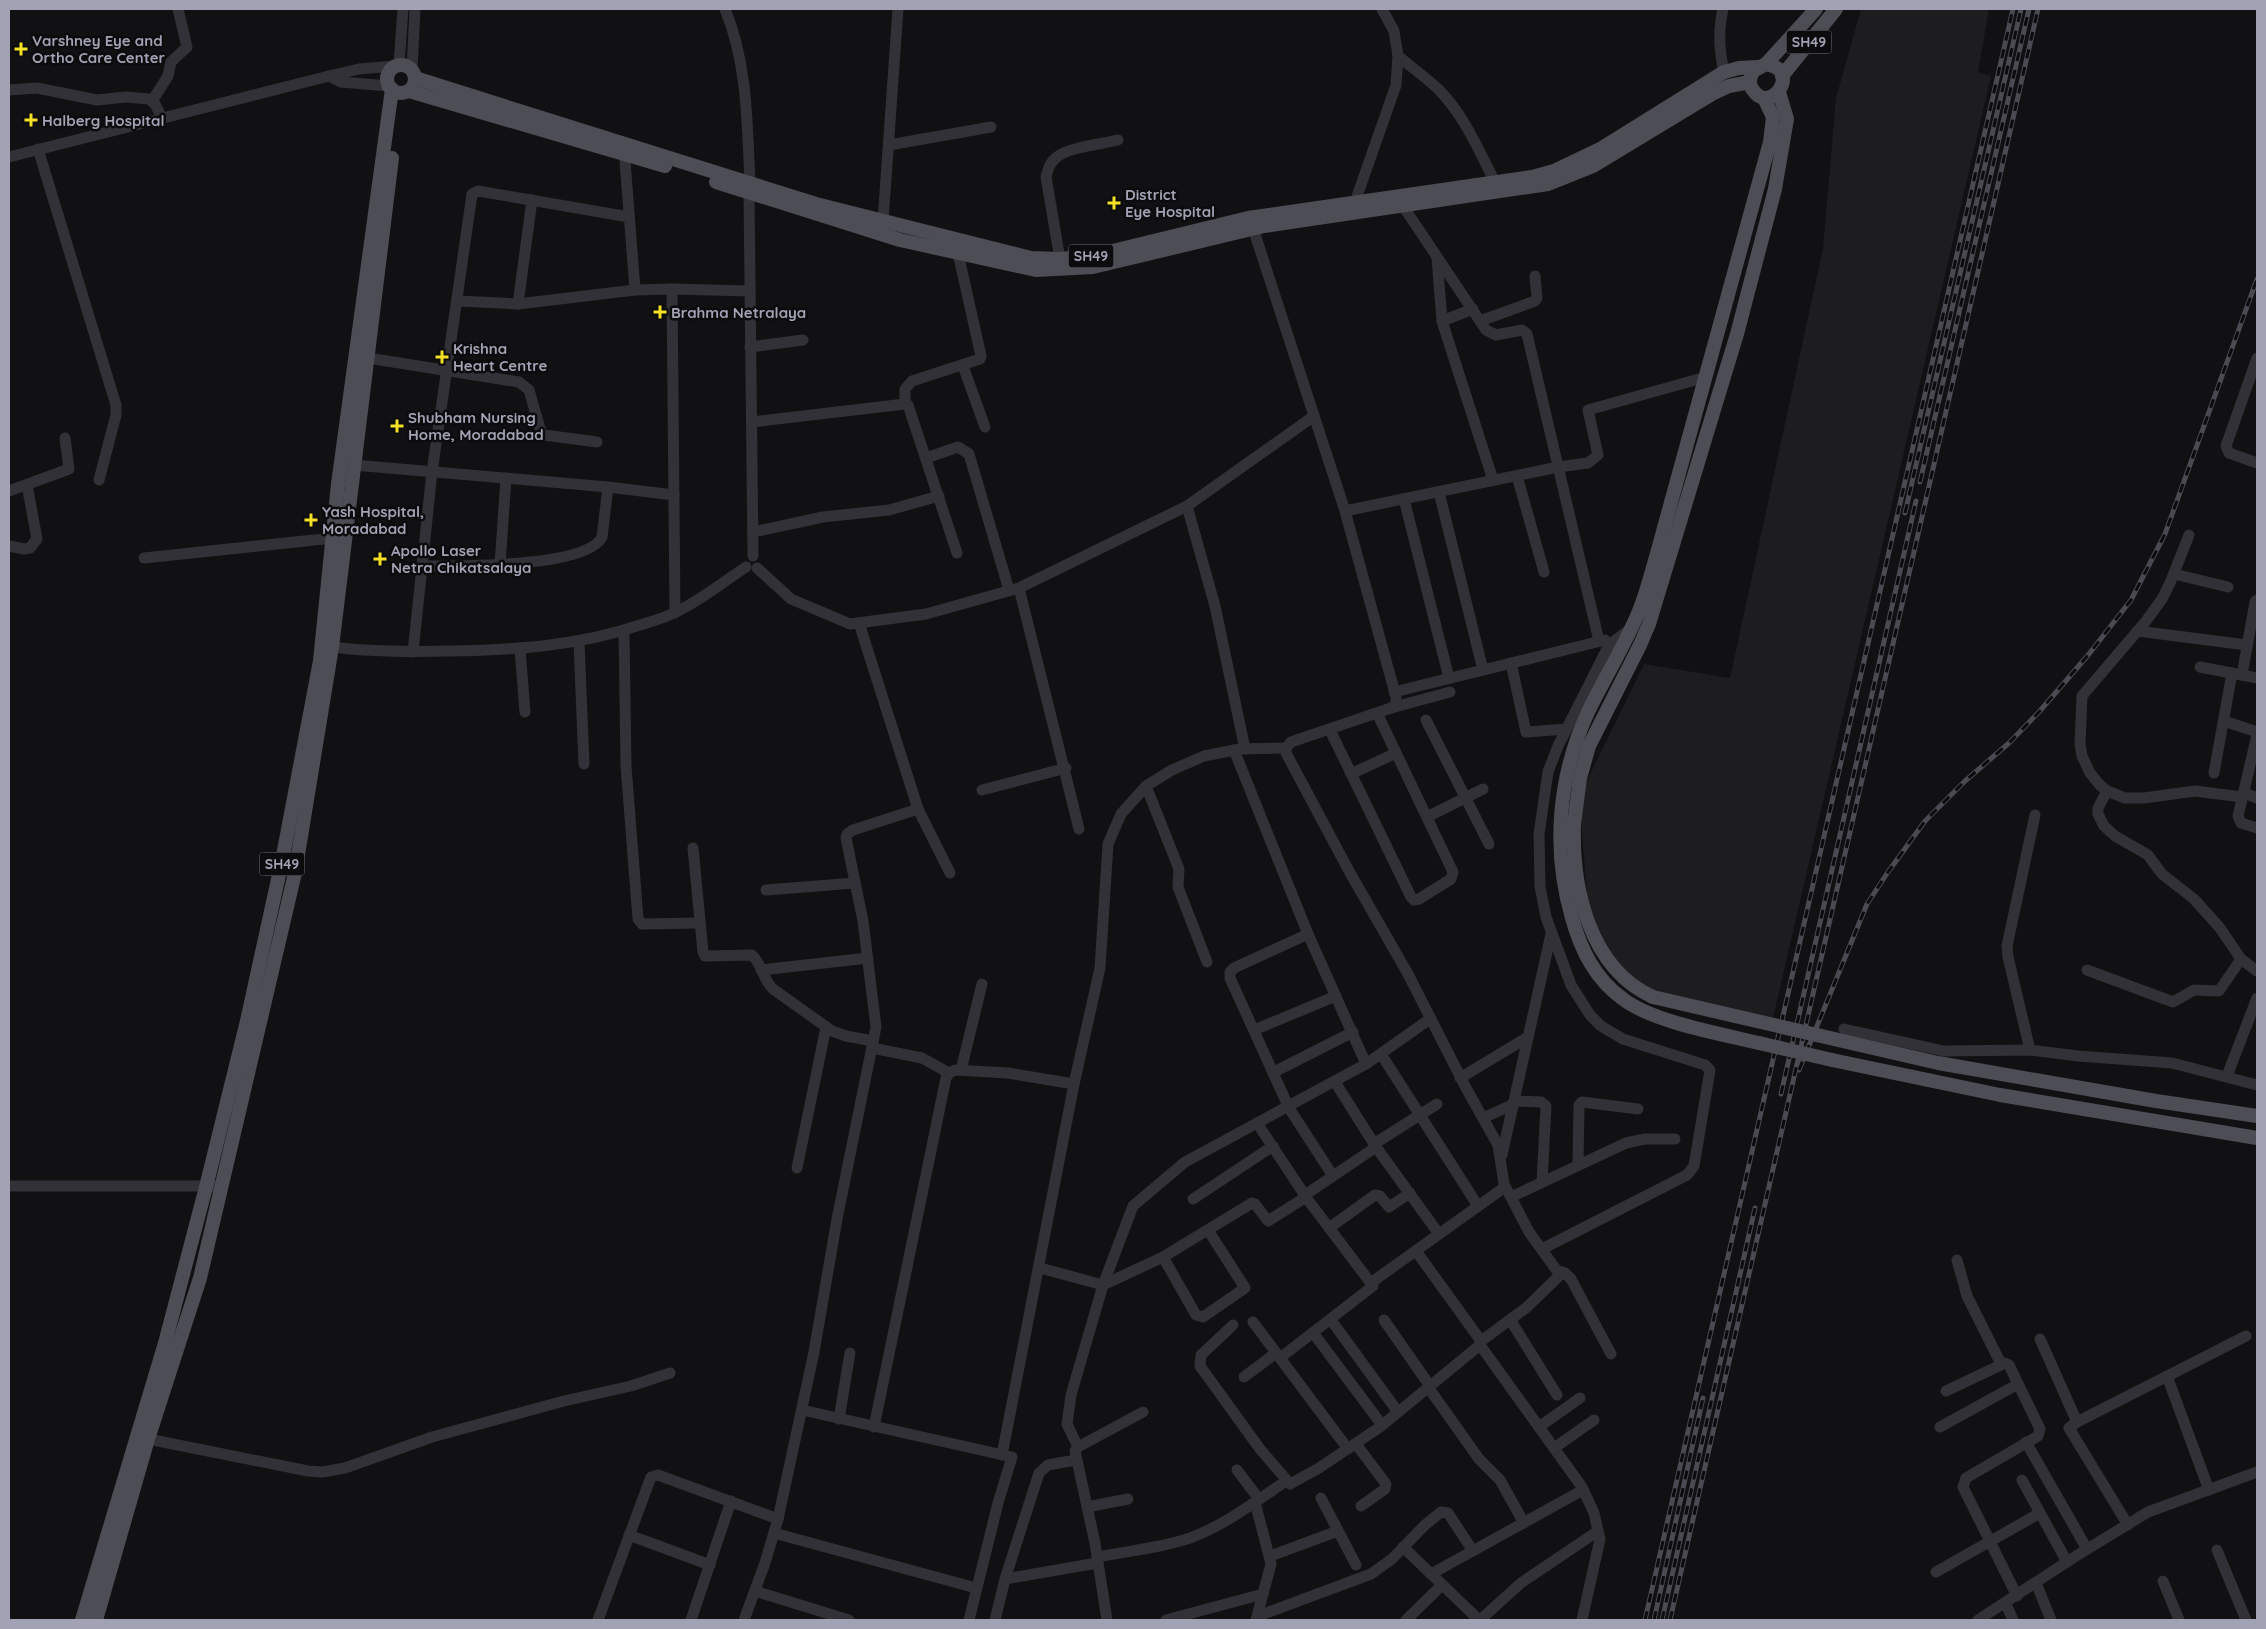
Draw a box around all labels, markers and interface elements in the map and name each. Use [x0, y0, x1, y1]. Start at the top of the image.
place label: Varshney Eye and Ortho Care Center [32, 31, 166, 67]
road number: SH49 [1786, 31, 1832, 54]
marker: Varshney Eye and Ortho Care Center [14, 42, 28, 56]
place label: Halberg Hospital [42, 111, 165, 130]
marker: Halberg Hospital [24, 113, 38, 127]
place label: District Eye Hospital [1125, 185, 1215, 221]
marker: District Eye Hospital [1107, 196, 1121, 210]
road number: SH49 [1068, 245, 1114, 268]
place label: Brahma Netralaya [671, 303, 806, 322]
marker: Brahma Netralaya [653, 305, 667, 319]
place label: Krishna Heart Centre [453, 339, 547, 375]
marker: Krishna Heart Centre [435, 350, 449, 364]
place label: Shubham Nursing Home, Moradabad [408, 408, 544, 444]
marker: Shubham Nursing Home, Moradabad [390, 419, 404, 433]
place label: Yash Hospital, Moradabad [322, 502, 424, 538]
marker: Yash Hospital, Moradabad [304, 513, 318, 527]
place label: Apollo Laser Netra Chikatsalaya [391, 541, 532, 577]
marker: Apollo Laser Netra Chikatsalaya [373, 552, 387, 566]
road number: SH49 [260, 852, 304, 876]

